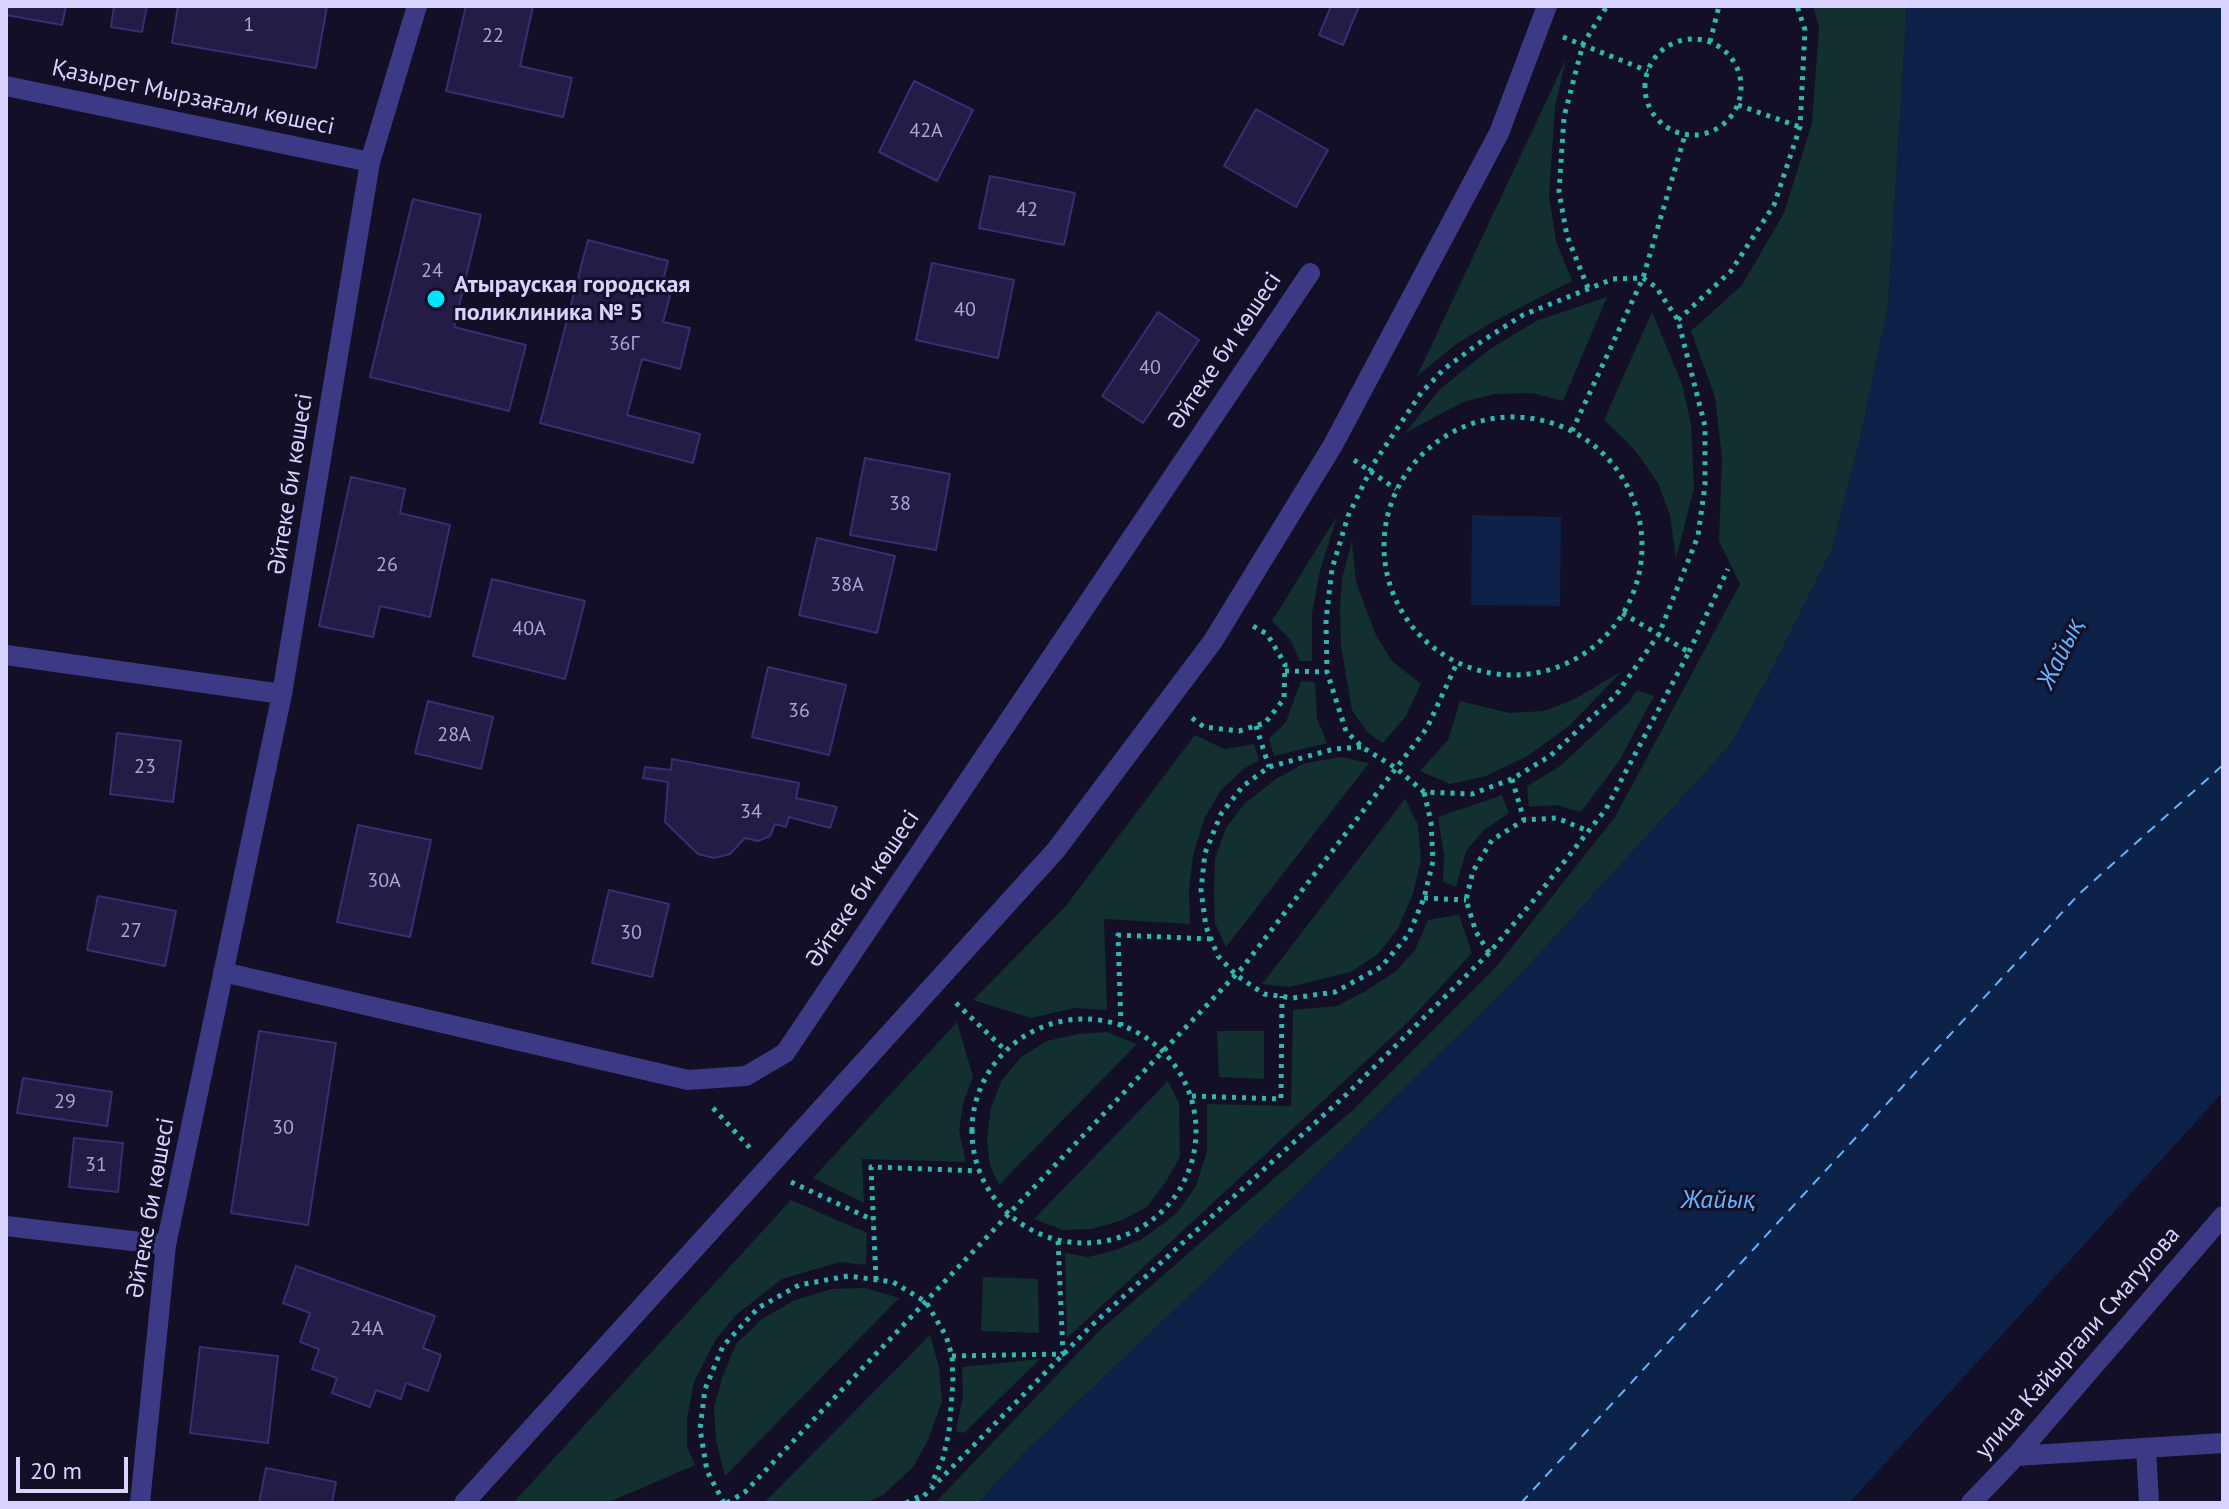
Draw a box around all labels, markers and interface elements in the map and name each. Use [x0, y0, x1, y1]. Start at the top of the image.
house number: 1 [244, 13, 254, 37]
house number: 22 [482, 24, 504, 48]
street label: Қазырет Мырзағали көшесі [49, 54, 337, 142]
house number: 42А [909, 119, 943, 143]
house number: 42 [1016, 198, 1038, 222]
house number: 24 [421, 259, 443, 283]
street label: Әйтеке би көшесі [1162, 267, 1288, 435]
place label: Атырауская городская поликлиника № 5 [454, 271, 690, 327]
marker: Атырауская городская поликлиника № 5 [425, 288, 447, 310]
house number: 40 [954, 298, 976, 322]
house number: 36Г [609, 332, 639, 356]
house number: 40 [1139, 356, 1161, 380]
street label: Әйтеке би көшесі [262, 391, 320, 577]
house number: 38 [889, 492, 911, 516]
house number: 26 [376, 553, 398, 577]
house number: 38А [830, 573, 864, 597]
water label: Жайық [2031, 614, 2091, 694]
house number: 40А [512, 617, 546, 641]
house number: 36 [788, 699, 810, 723]
house number: 28А [437, 723, 471, 747]
house number: 23 [134, 755, 156, 779]
house number: 34 [740, 800, 762, 824]
street label: Әйтеке би көшесі [800, 805, 926, 973]
house number: 30А [367, 869, 401, 893]
house number: 27 [120, 919, 142, 943]
house number: 30 [620, 921, 642, 945]
house number: 29 [54, 1090, 76, 1114]
street label: Әйтеке би көшесі [121, 1115, 181, 1301]
house number: 30 [272, 1116, 294, 1140]
house number: 31 [85, 1153, 107, 1177]
water label: Жайық [1681, 1185, 1755, 1217]
street label: улица Кайыргали Смагулова [1969, 1221, 2187, 1465]
house number: 24А [350, 1317, 384, 1341]
scale bar [20, 1441, 132, 1491]
text: 20 m [30, 1455, 82, 1486]

